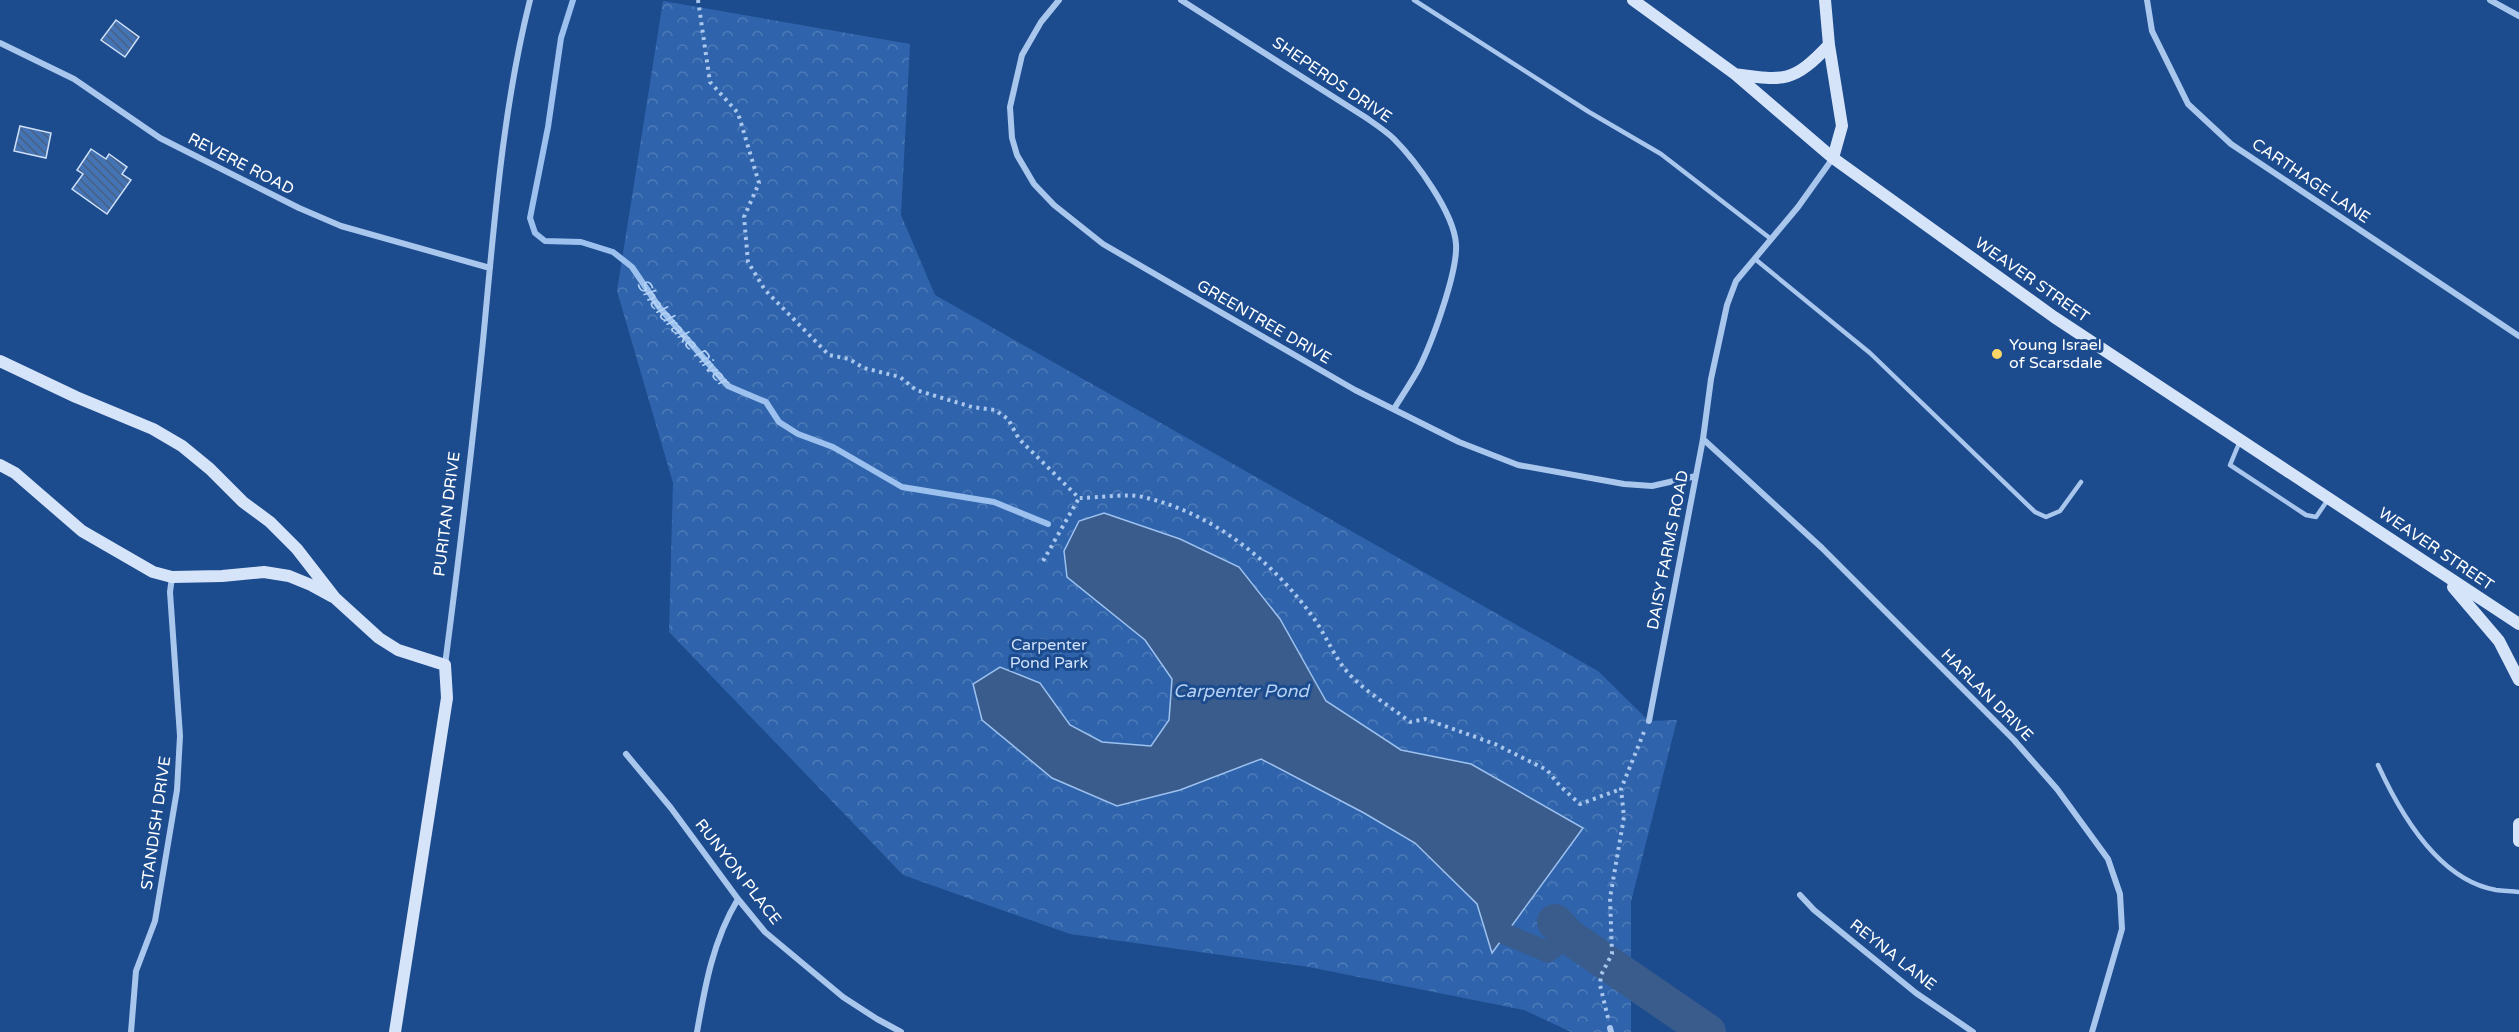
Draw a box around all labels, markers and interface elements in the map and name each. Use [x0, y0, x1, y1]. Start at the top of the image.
street label: SHEPERDS DRIVE [1268, 33, 1396, 127]
street label: REVERE ROAD [184, 129, 298, 199]
street label: CARTHAGE LANE [2248, 134, 2374, 228]
street label: WEAVER STREET [1971, 233, 2093, 327]
water label: Sheldrake River [632, 274, 735, 392]
street label: GREENTREE DRIVE [1193, 275, 1335, 369]
place label: Young Israel of Scarsdale [2009, 335, 2102, 373]
marker: Young Israel of Scarsdale [1990, 347, 2004, 361]
street label: PURITAN DRIVE [429, 450, 465, 578]
street label: DAISY FARMS ROAD [1643, 468, 1693, 632]
street label: WEAVER STREET [2374, 503, 2498, 595]
park label: Carpenter Pond Park [1010, 635, 1088, 673]
street label: HARLAN DRIVE [1937, 645, 2037, 745]
water label: Carpenter Pond [1173, 680, 1311, 702]
street label: STANDISH DRIVE [137, 755, 175, 891]
street label: RUNYON PLACE [690, 815, 786, 929]
street label: REYNA LANE [1846, 915, 1940, 995]

